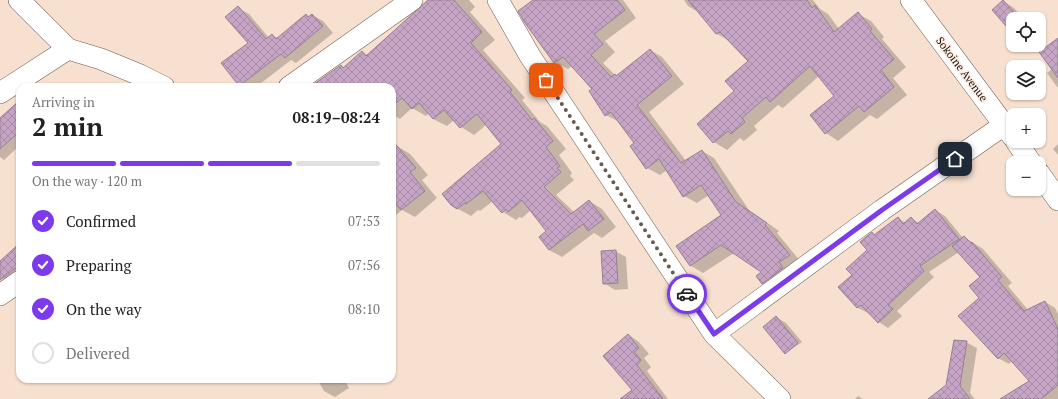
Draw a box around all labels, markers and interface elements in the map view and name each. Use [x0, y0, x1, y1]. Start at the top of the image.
map controls [1006, 12, 1046, 196]
button: locate [1006, 12, 1046, 52]
street label: Sokoine Avenue [933, 34, 991, 105]
button: layers [1006, 60, 1046, 100]
pin [529, 63, 563, 97]
icon: bag [535, 69, 557, 91]
text: Arriving in [32, 93, 95, 111]
text: 08:19–08:24 [293, 107, 380, 127]
button: + [1006, 108, 1046, 148]
text: 2 min [32, 109, 103, 143]
pin [938, 142, 972, 176]
icon: home [944, 148, 966, 170]
button: − [1006, 156, 1046, 196]
text: On the way · 120 m [32, 172, 142, 190]
icon: check [32, 210, 54, 232]
text: Confirmed [66, 211, 136, 231]
text: 07:53 [348, 212, 380, 230]
icon: check [32, 254, 54, 276]
text: Preparing [66, 255, 131, 275]
text: 07:56 [348, 256, 380, 274]
courier [667, 274, 707, 314]
icon: car [676, 283, 698, 305]
icon: check [32, 298, 54, 320]
text: On the way [66, 299, 141, 319]
text: 08:10 [348, 300, 380, 318]
text: Delivered [66, 343, 130, 363]

